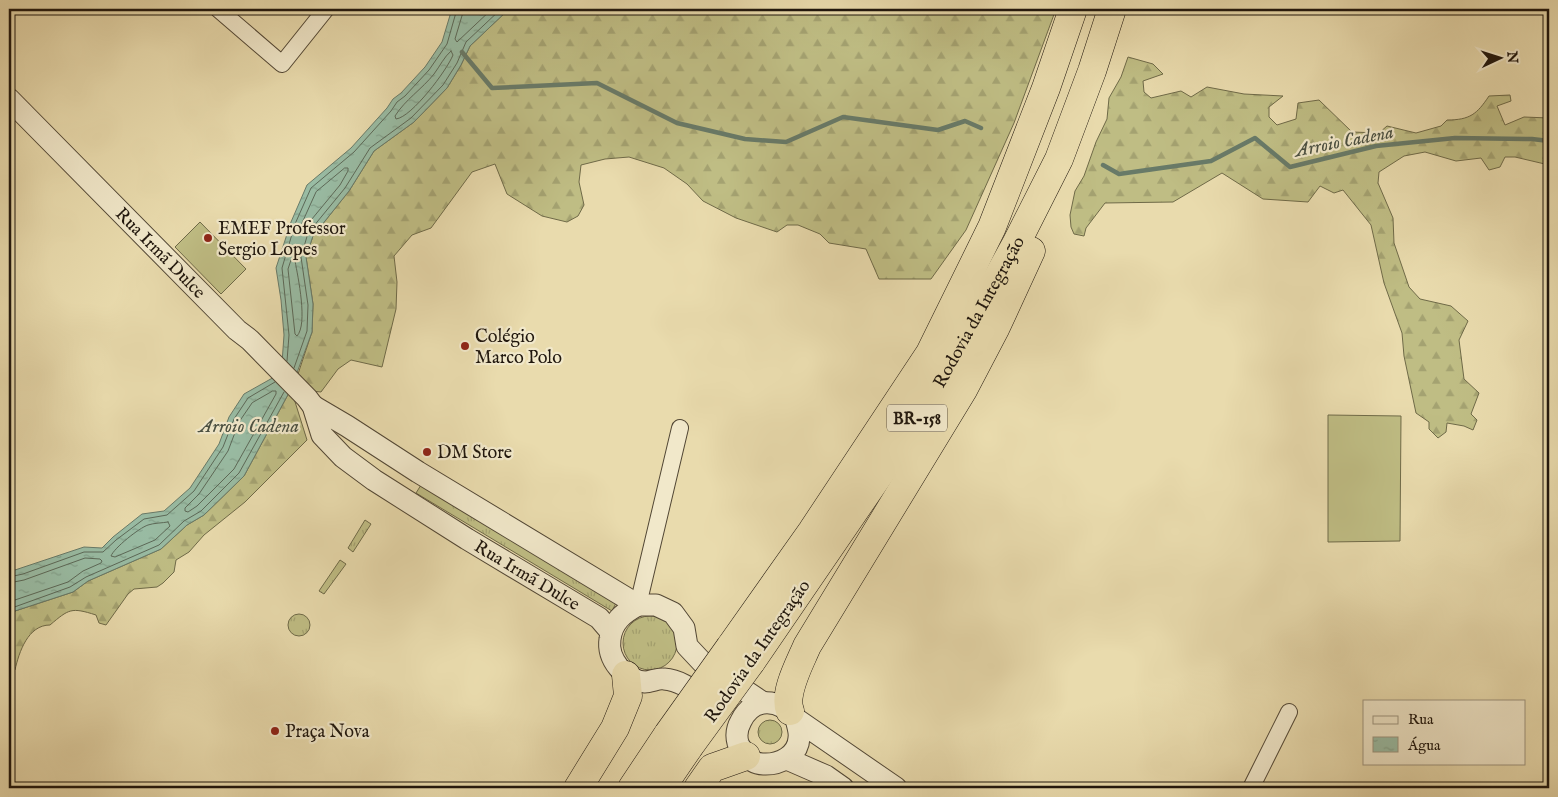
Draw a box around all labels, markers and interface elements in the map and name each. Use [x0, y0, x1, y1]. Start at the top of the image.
north arrow [1476, 32, 1526, 82]
text: N [1503, 49, 1521, 64]
water label: Arroio Cadena [1291, 121, 1396, 164]
street label: Rua Irmã Dulce [110, 203, 210, 304]
place label: EMEF Professor Sergio Lopes [218, 218, 346, 262]
marker: EMEF Professor Sergio Lopes [202, 232, 214, 244]
street label: Rodovia da Integração [929, 233, 1031, 392]
place label: Colégio Marco Polo [475, 326, 562, 370]
marker: Colégio Marco Polo [459, 340, 471, 352]
road number: BR-158 [887, 404, 947, 432]
water label: Arroio Cadena [197, 415, 299, 439]
place label: DM Store [437, 442, 512, 465]
marker: DM Store [421, 446, 433, 458]
street label: Rua Irmã Dulce [469, 536, 584, 617]
street label: Rodovia da Integração [700, 576, 816, 728]
legend [1363, 700, 1526, 764]
text: Rua [1408, 710, 1434, 729]
place label: Praça Nova [285, 721, 370, 744]
marker: Praça Nova [269, 725, 281, 737]
text: Água [1407, 736, 1441, 755]

